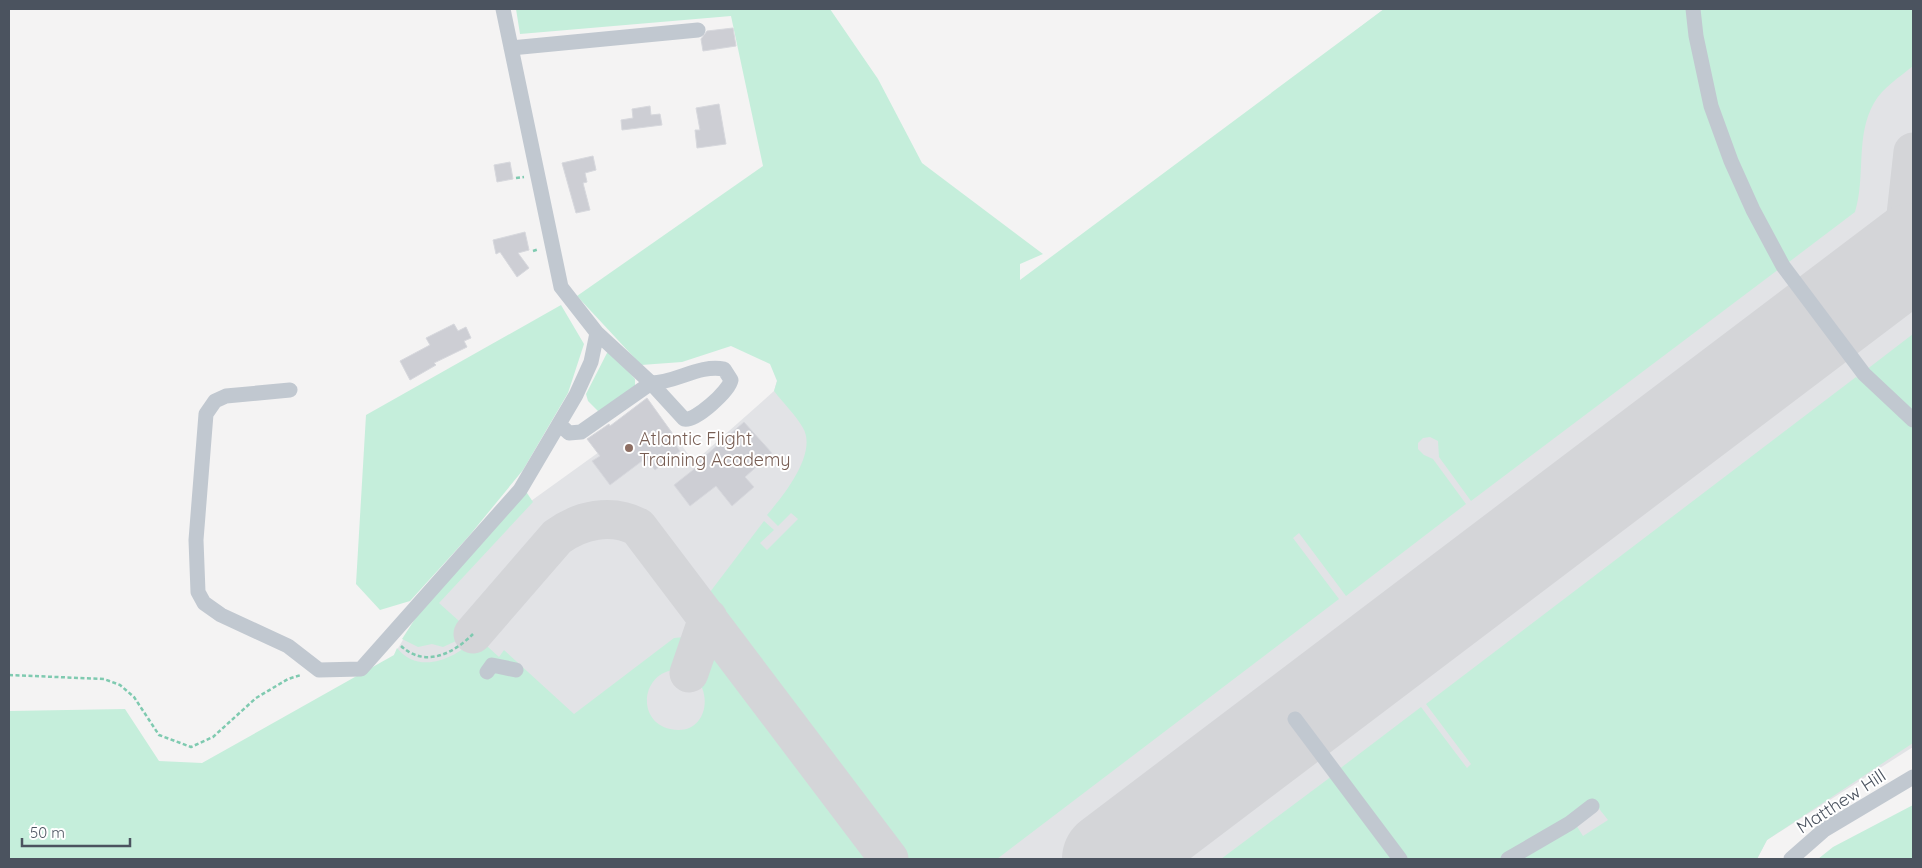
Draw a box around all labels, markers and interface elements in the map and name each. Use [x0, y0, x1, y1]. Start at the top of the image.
place label: Atlantic Flight Training Academy [639, 427, 791, 471]
marker: Atlantic Flight Training Academy [623, 442, 635, 454]
street label: Matthew Hill [1792, 764, 1890, 838]
scale bar [22, 816, 130, 848]
text: 50 m [30, 823, 65, 842]

